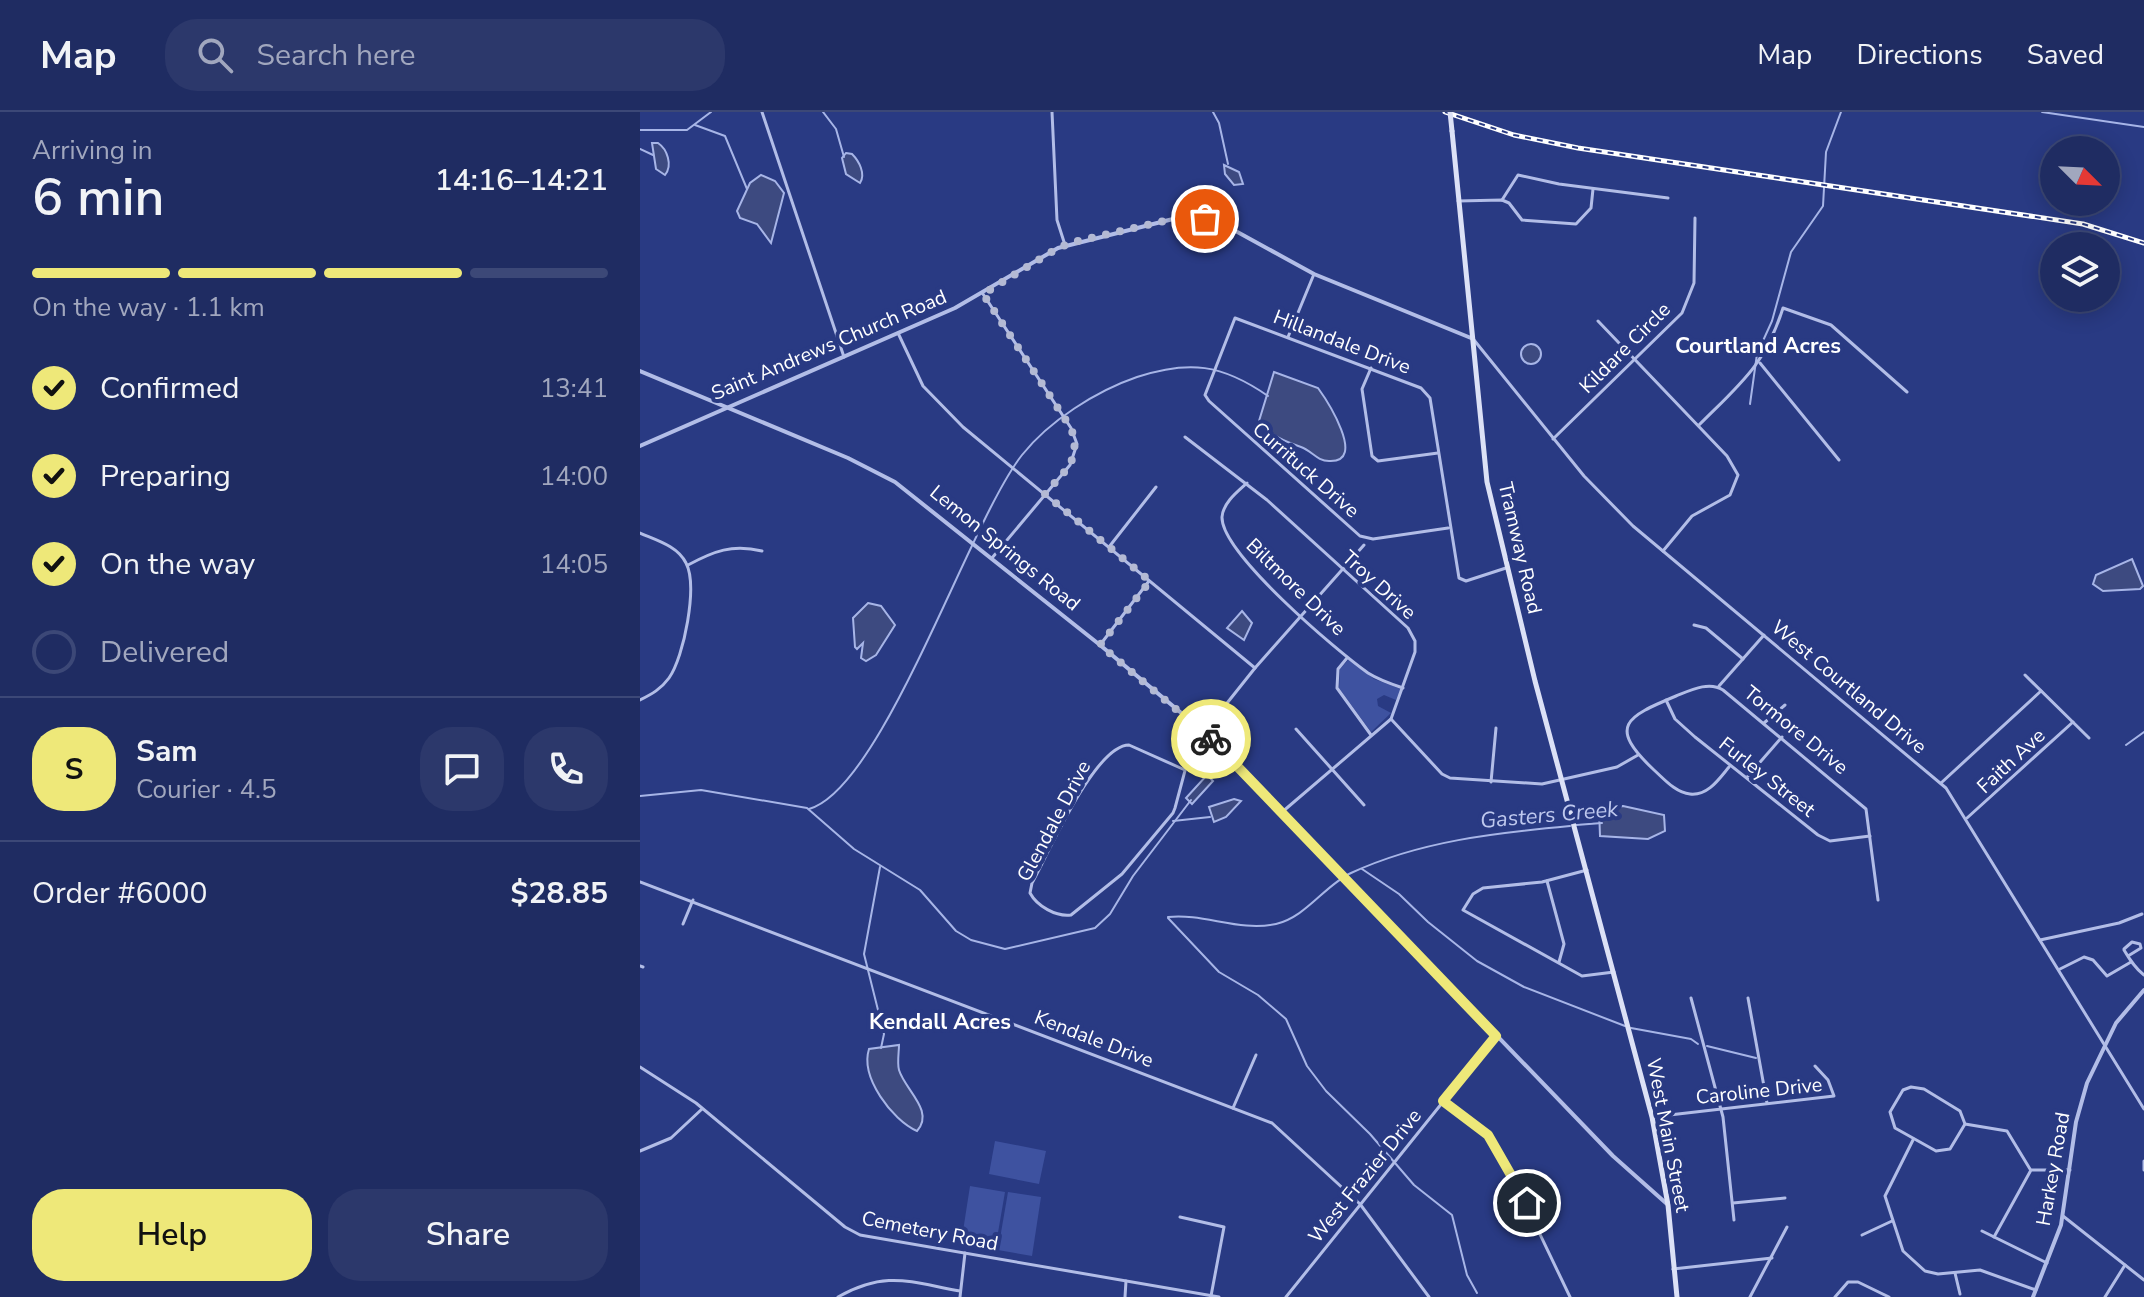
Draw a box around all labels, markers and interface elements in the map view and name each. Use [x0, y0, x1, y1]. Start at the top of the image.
search box [165, 19, 725, 91]
text: Map [40, 30, 117, 81]
icon: search [193, 33, 237, 77]
text: Search here [257, 35, 416, 76]
text: Map [1757, 36, 1812, 74]
text: Directions [1856, 36, 1983, 74]
text: Saved [2027, 36, 2104, 74]
text: Arriving in [32, 133, 153, 168]
north arrow [2040, 136, 2120, 216]
map controls [2040, 136, 2120, 312]
text: 14:16–14:21 [435, 160, 608, 201]
text: 6 min [32, 162, 165, 233]
pin [1171, 185, 1239, 253]
icon: bag [1183, 197, 1227, 241]
button: layers [2040, 232, 2120, 312]
street label: Saint Andrews Church Road [707, 283, 951, 407]
text: On the way · 1.1 km [32, 290, 265, 325]
street label: Kildare Circle [1573, 296, 1677, 400]
street label: Hillandale Drive [1269, 303, 1415, 381]
district label: Courtland Acres [1675, 331, 1841, 361]
icon: check [32, 366, 76, 410]
text: Confirmed [100, 368, 240, 409]
text: 13:41 [540, 371, 608, 406]
street label: Currituck Drive [1247, 416, 1365, 524]
icon: check [32, 454, 76, 498]
text: Preparing [100, 456, 231, 497]
text: 14:00 [540, 459, 608, 494]
street label: Lemon Springs Road [924, 479, 1086, 617]
street label: Tramway Road [1492, 480, 1548, 616]
street label: Biltmore Drive [1240, 532, 1352, 642]
icon: check [32, 542, 76, 586]
text: On the way [100, 544, 255, 585]
street label: Troy Drive [1336, 544, 1422, 626]
text: 14:05 [540, 547, 608, 582]
street label: West Courtland Drive [1766, 614, 1932, 760]
text: Delivered [100, 632, 229, 673]
street label: Tormore Drive [1738, 679, 1854, 781]
courier [1171, 699, 1251, 779]
icon: bike [1189, 717, 1233, 761]
street label: Faith Ave [1971, 722, 2051, 800]
button: chat [420, 727, 504, 811]
button: phone [524, 727, 608, 811]
text: Sam [136, 731, 198, 772]
street label: Furley Street [1713, 731, 1822, 824]
text: S [65, 749, 83, 790]
street label: Glendale Drive [1011, 756, 1097, 886]
text: Courier · 4.5 [136, 772, 277, 807]
water label: Gasters Creek [1479, 794, 1620, 836]
text: Order #6000 [32, 873, 207, 914]
text: $28.85 [511, 873, 608, 914]
street label: Kendale Drive [1031, 1004, 1157, 1074]
district label: Kendall Acres [869, 1007, 1011, 1037]
street label: West Main Street [1640, 1056, 1696, 1215]
street label: Caroline Drive [1694, 1071, 1824, 1111]
street label: West Frazier Drive [1302, 1103, 1428, 1249]
street label: Harkey Road [2030, 1110, 2076, 1228]
pin [1493, 1169, 1561, 1237]
icon: home [1505, 1181, 1549, 1225]
button: Help [32, 1189, 312, 1281]
button: Share [328, 1189, 608, 1281]
street label: Cemetery Road [859, 1205, 1001, 1257]

